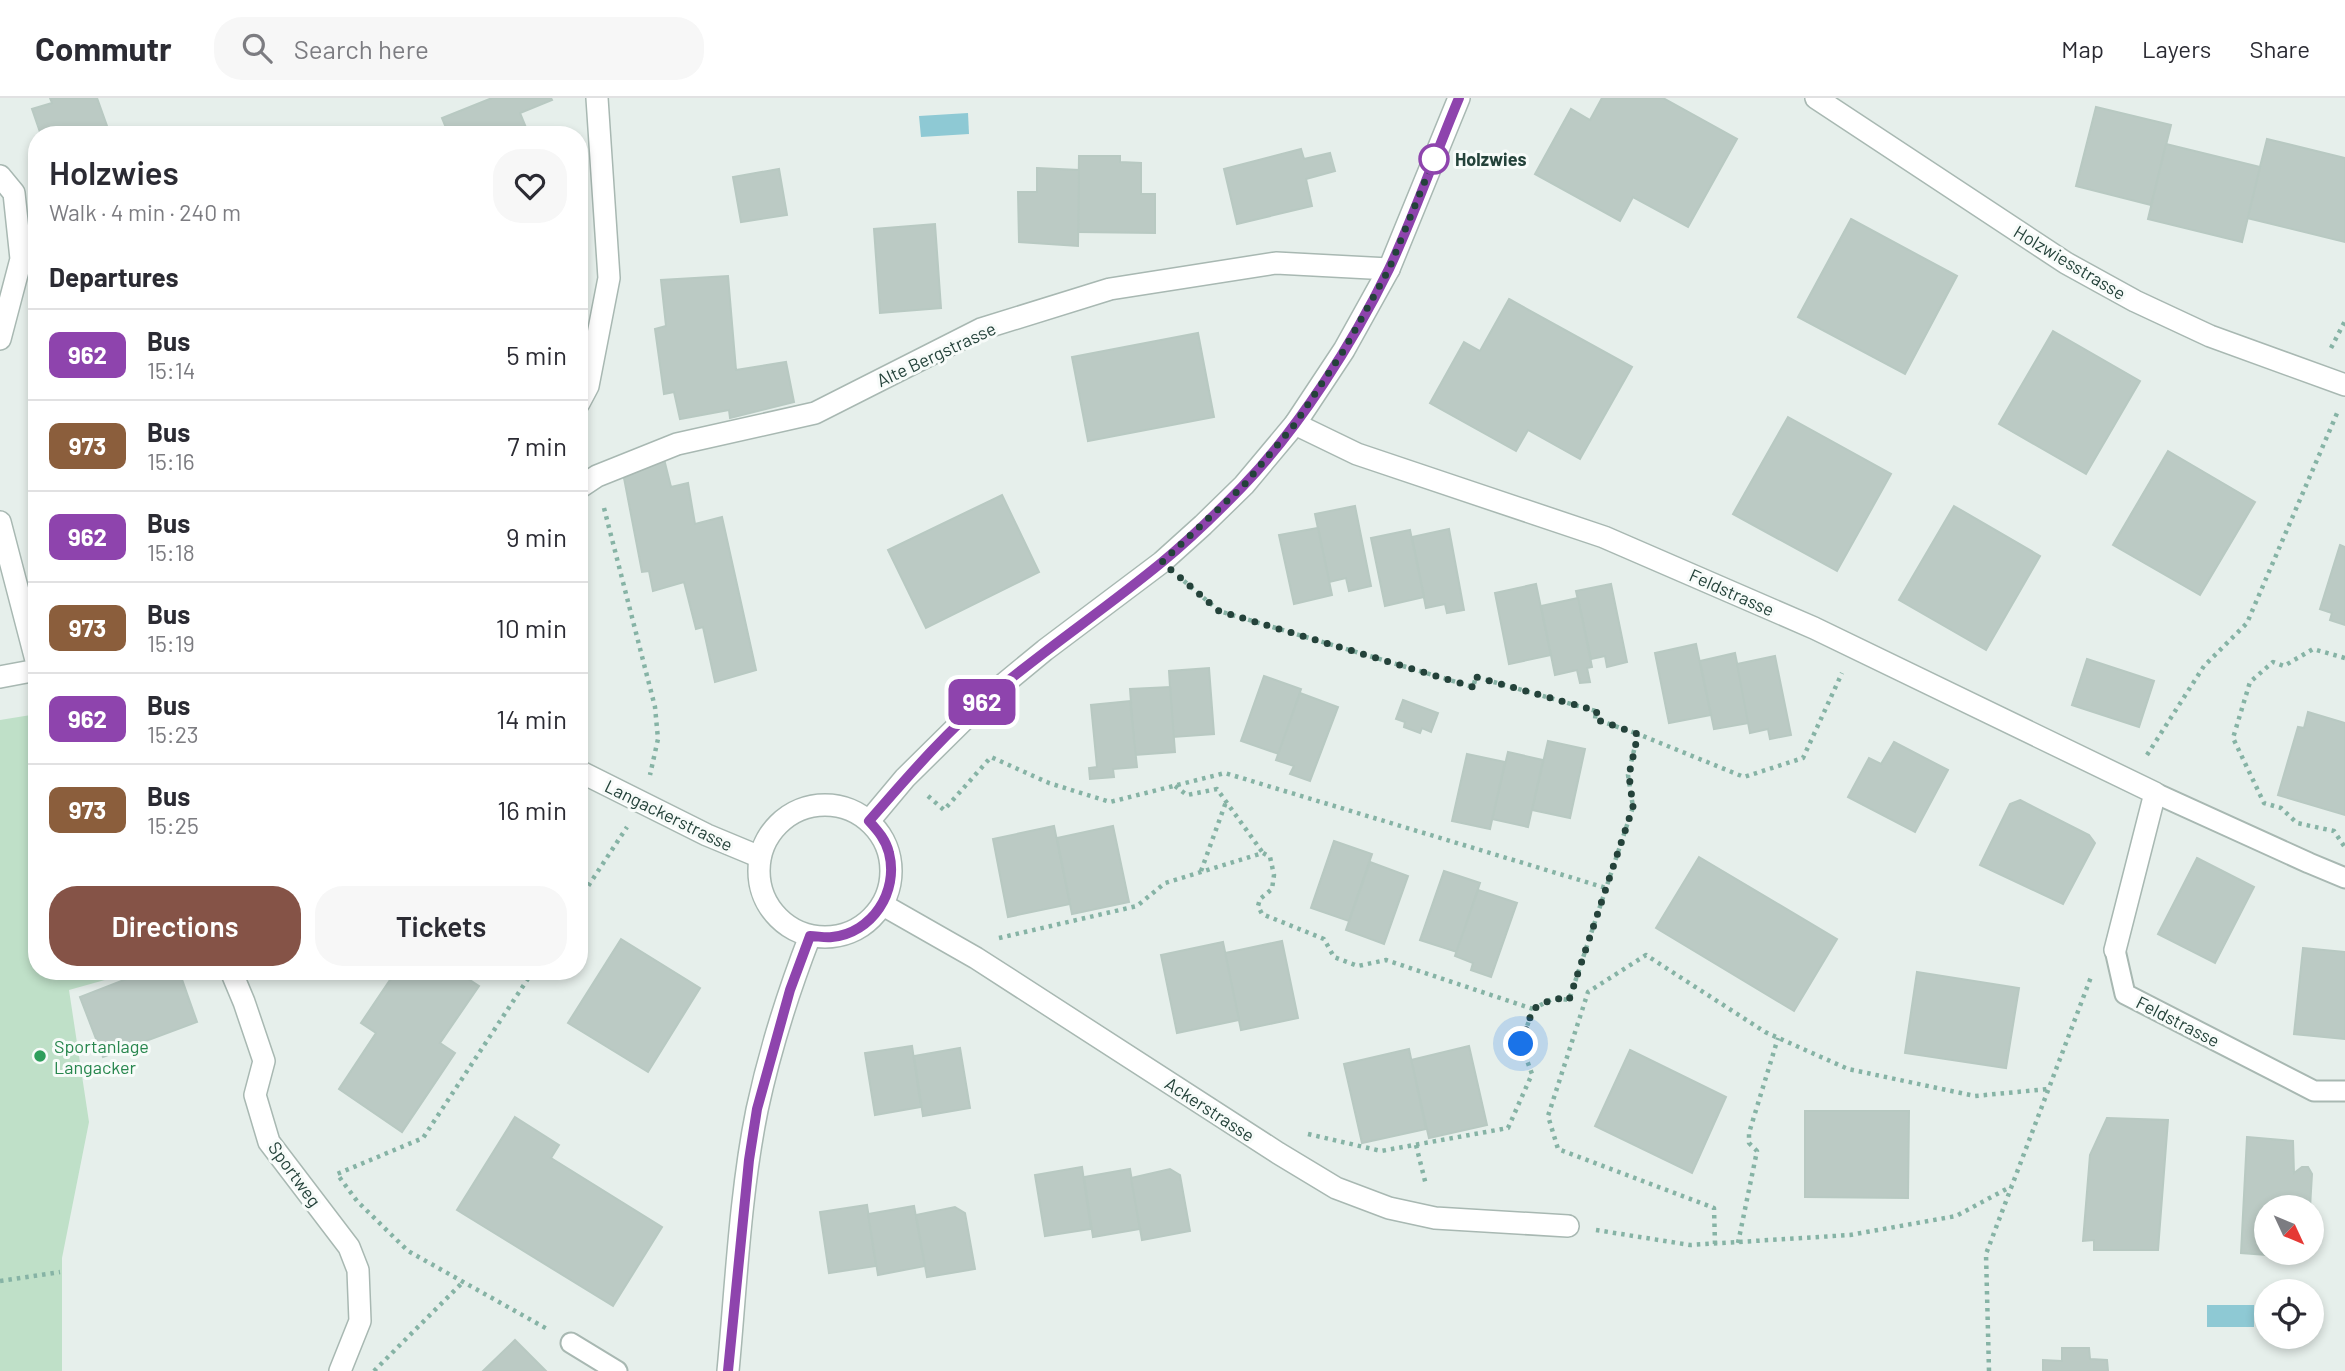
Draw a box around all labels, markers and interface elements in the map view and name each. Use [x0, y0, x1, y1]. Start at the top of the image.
search box [214, 17, 704, 80]
text: Commutr [35, 28, 172, 68]
icon: search [238, 29, 276, 67]
text: Search here [294, 33, 429, 64]
text: Map [2061, 34, 2104, 63]
text: Layers [2142, 34, 2211, 63]
text: Share [2249, 34, 2310, 63]
marker: Holzwies [1419, 144, 1449, 174]
place label: Holzwies [1455, 148, 1526, 170]
button: heart [493, 149, 567, 223]
text: Holzwies [49, 152, 179, 192]
text: Walk · 4 min · 240 m [49, 198, 241, 226]
street label: Holzwiesstrasse [2010, 220, 2130, 304]
text: Departures [49, 261, 179, 292]
street label: Alte Bergstrasse [873, 317, 999, 391]
text: Bus [147, 325, 190, 356]
text: 5 min [506, 339, 567, 370]
text: 962 [68, 340, 107, 369]
text: 15:14 [147, 356, 195, 384]
text: Bus [147, 416, 190, 447]
text: 7 min [507, 430, 567, 461]
text: 973 [69, 431, 106, 460]
text: 15:16 [147, 447, 195, 475]
text: Bus [147, 507, 190, 538]
text: 9 min [506, 521, 567, 552]
text: 962 [68, 522, 107, 551]
text: 15:18 [147, 538, 195, 566]
street label: Feldstrasse [1686, 564, 1778, 620]
text: Bus [147, 598, 190, 629]
text: 10 min [496, 612, 567, 643]
text: 973 [69, 613, 106, 642]
text: 15:19 [147, 629, 195, 657]
line badge: 962 [942, 679, 1022, 725]
text: 962 [962, 687, 1002, 716]
text: Bus [147, 689, 190, 720]
text: 14 min [496, 703, 567, 734]
text: 962 [68, 704, 107, 733]
text: 15:23 [147, 720, 199, 748]
street label: Langackerstrasse [601, 775, 737, 855]
text: Bus [147, 780, 190, 811]
text: 16 min [497, 794, 567, 825]
text: 973 [69, 795, 106, 824]
text: 15:25 [147, 811, 199, 839]
button: Directions [49, 886, 301, 966]
button: Tickets [315, 886, 567, 966]
street label: Feldstrasse [2133, 991, 2223, 1051]
your location [1503, 1026, 1538, 1061]
place label: Sportanlage Langacker [54, 1035, 149, 1078]
marker: Sportanlage Langacker [32, 1048, 48, 1064]
street label: Ackerstrasse [1161, 1072, 1259, 1146]
street label: Sportweg [264, 1137, 326, 1211]
north arrow [2254, 1195, 2324, 1265]
map controls [2254, 1195, 2324, 1349]
button: locate [2254, 1279, 2324, 1349]

